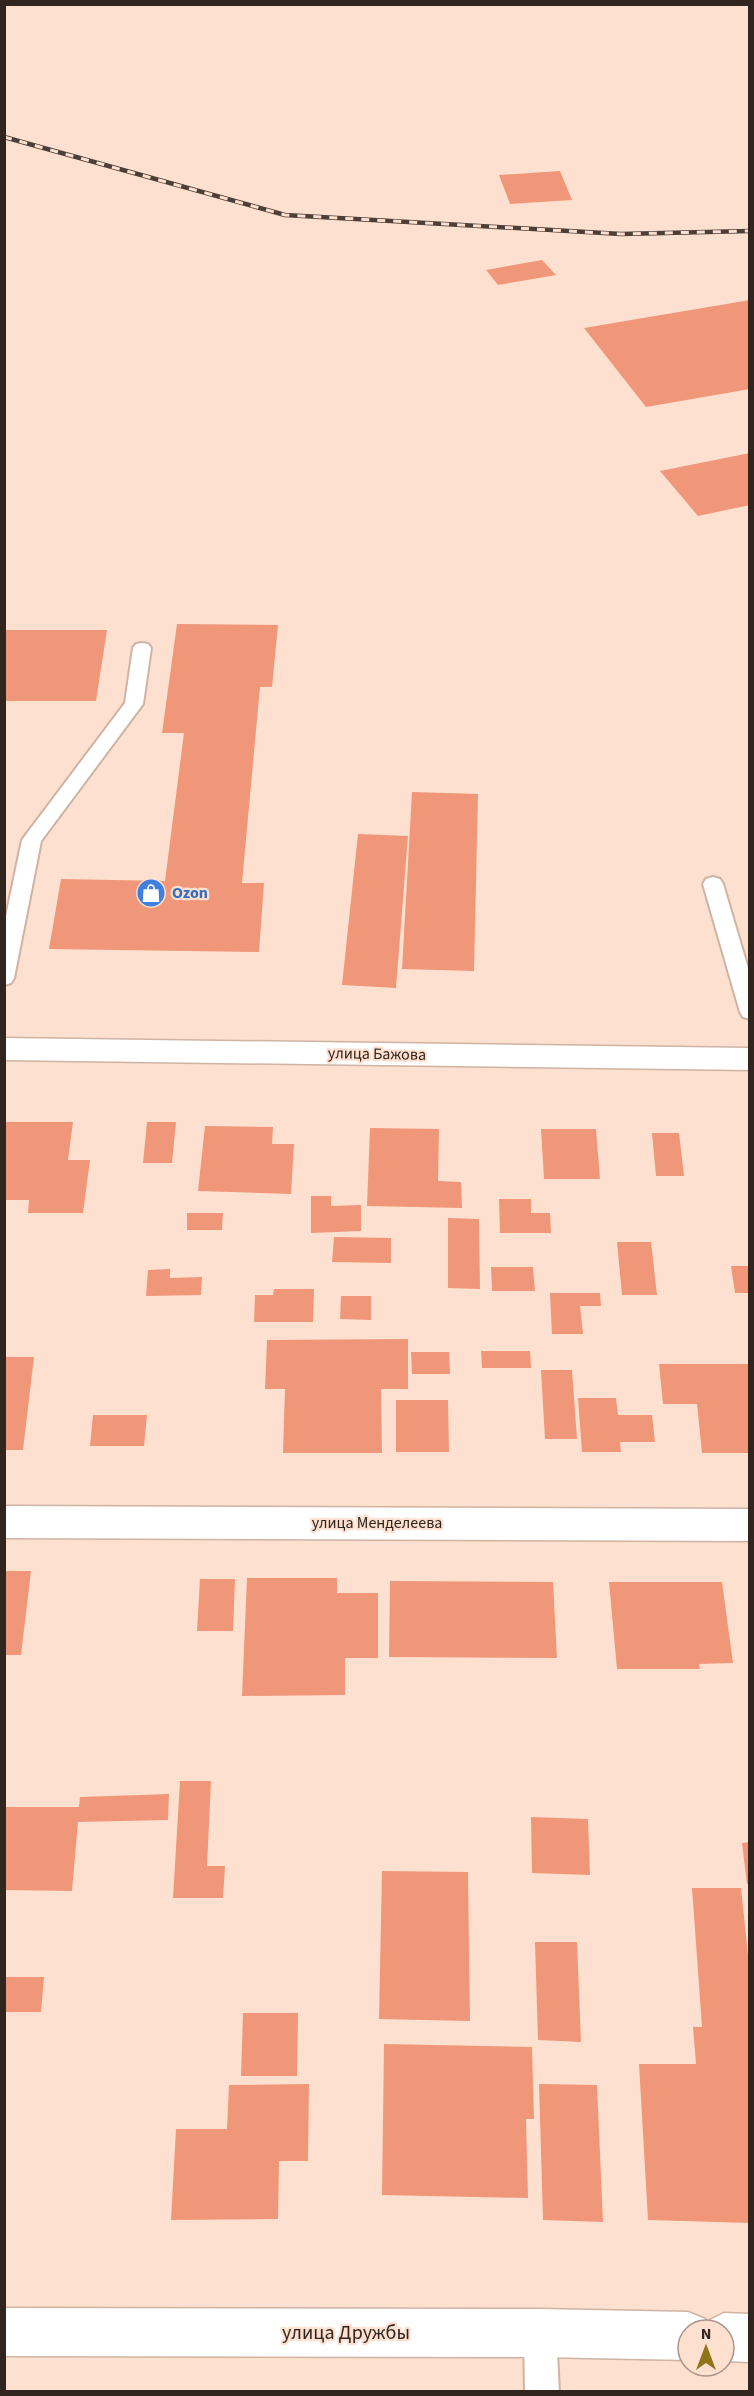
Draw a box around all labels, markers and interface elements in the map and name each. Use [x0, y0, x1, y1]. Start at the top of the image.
shop icon: Ozon [135, 877, 167, 909]
place label: Ozon [172, 882, 208, 904]
street label: улица Бажова [328, 1042, 426, 1066]
street label: улица Менделеева [312, 1512, 442, 1534]
north arrow [676, 2318, 736, 2378]
street label: улица Дружбы [282, 2319, 410, 2347]
text: N [701, 2323, 711, 2345]

